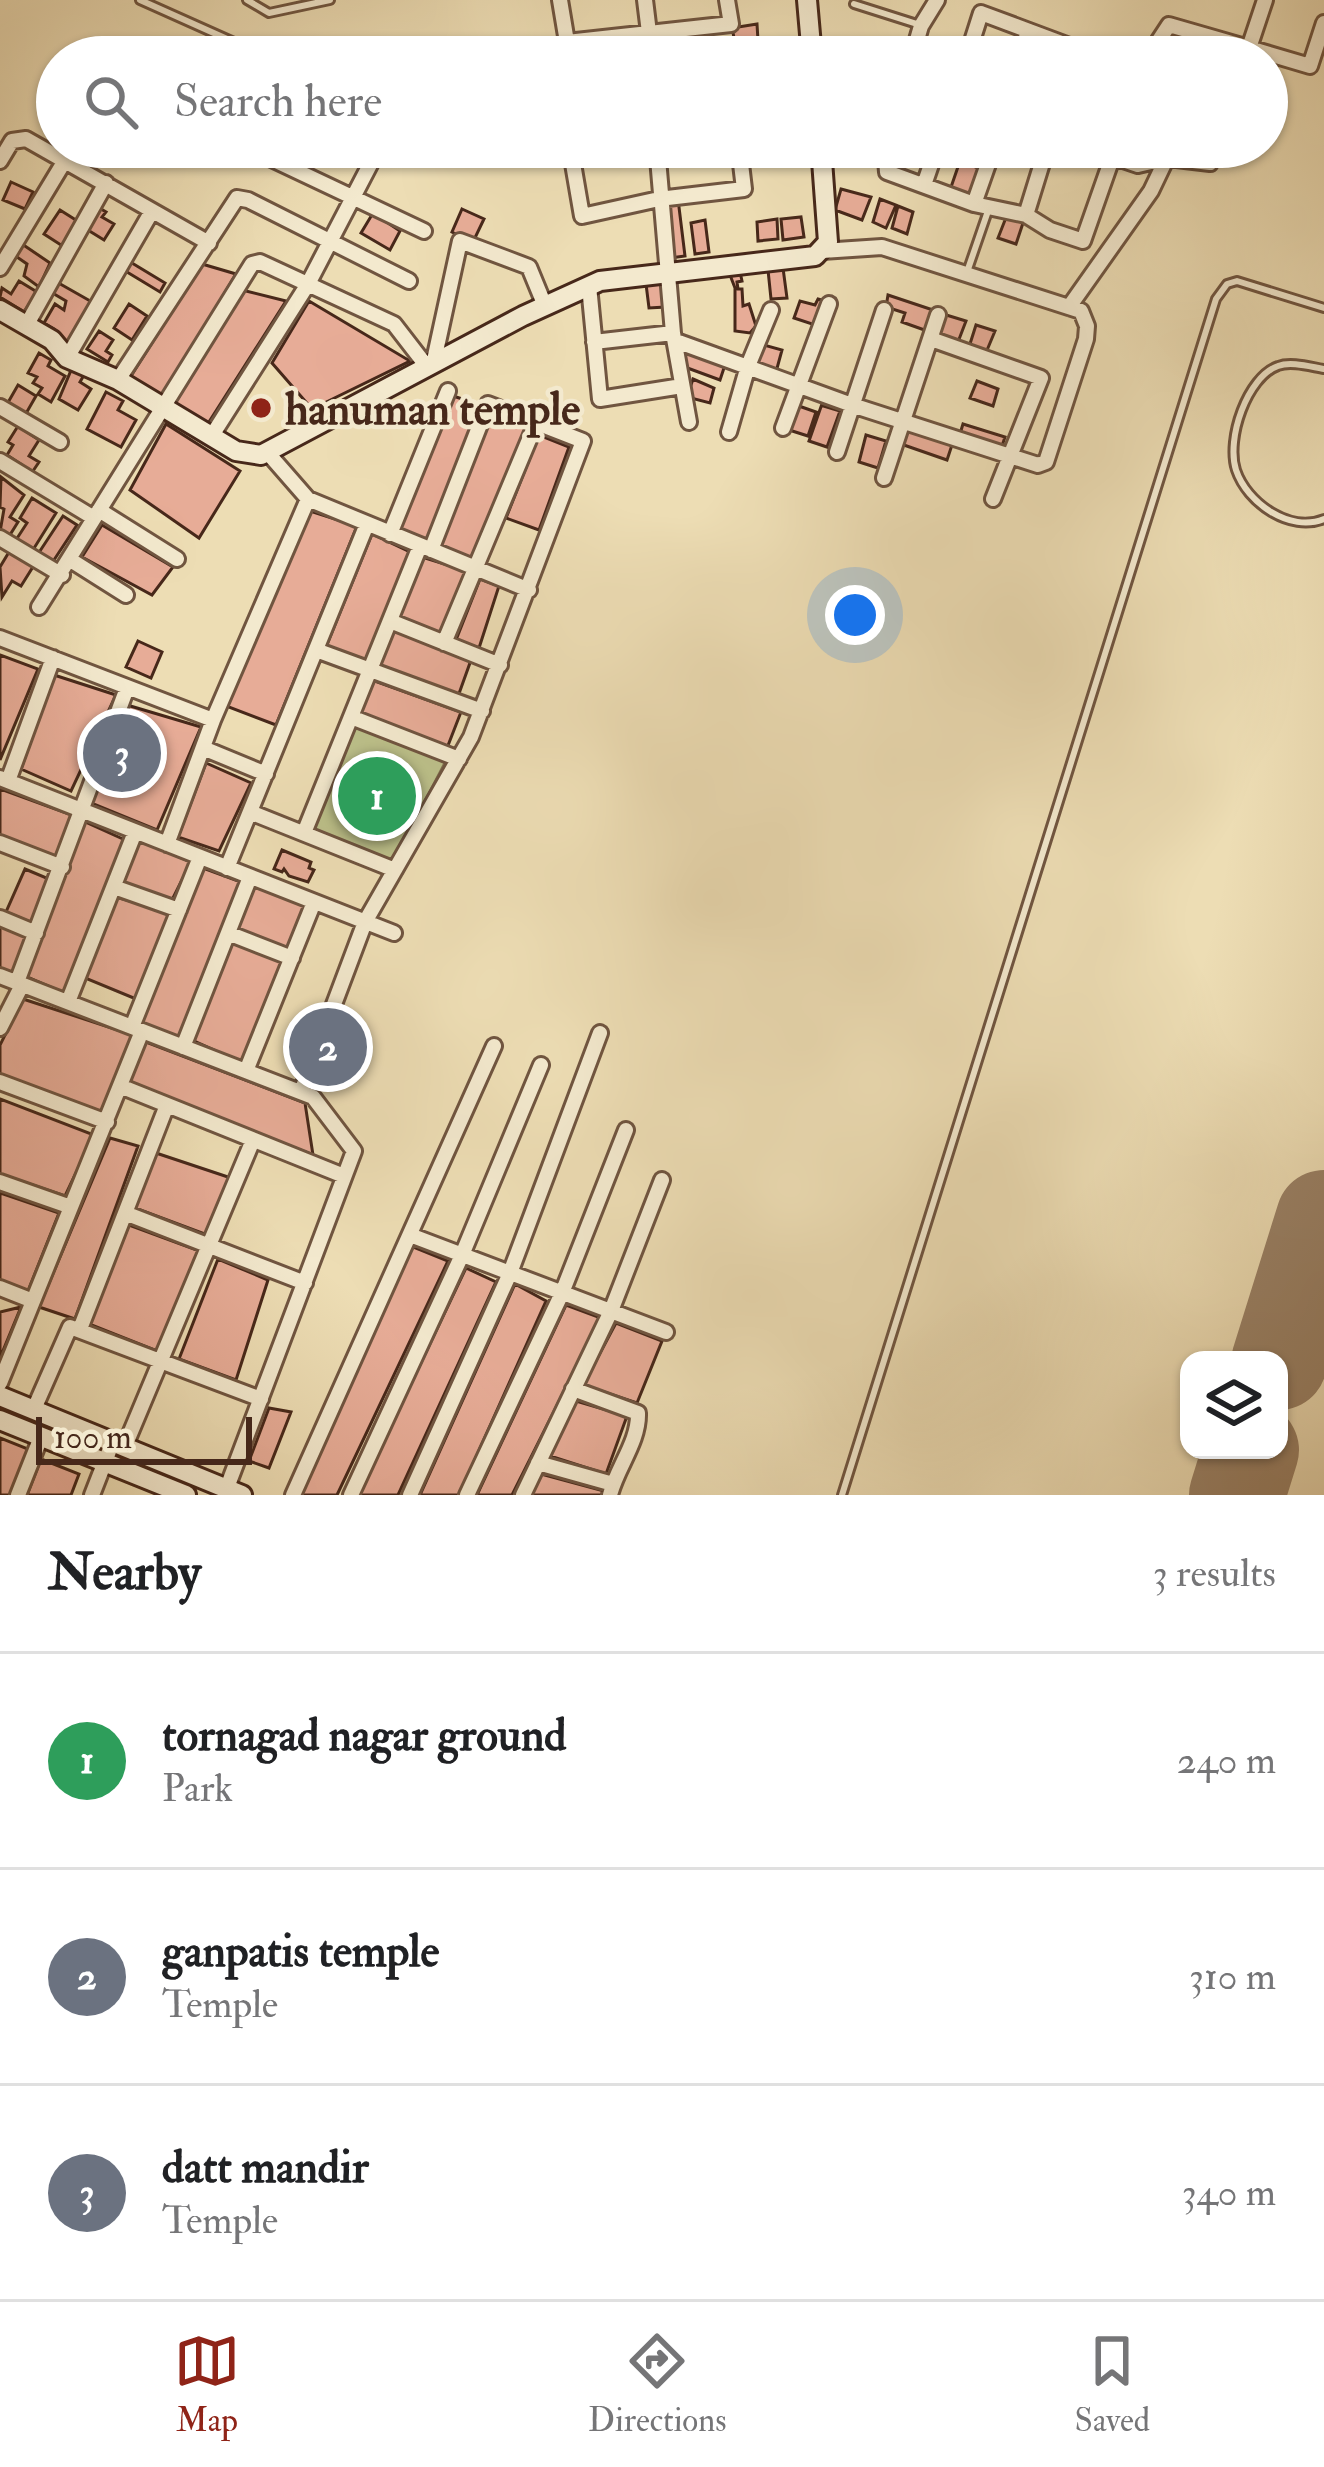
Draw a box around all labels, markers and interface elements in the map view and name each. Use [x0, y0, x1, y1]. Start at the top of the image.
search box [36, 36, 1288, 168]
icon: search [78, 69, 144, 135]
text: Search here [174, 74, 382, 130]
place label: hanuman temple [285, 382, 580, 438]
marker: hanuman temple [248, 395, 274, 421]
your location [825, 585, 885, 645]
pin: 3 [83, 708, 161, 798]
pin: 1 [338, 751, 416, 841]
pin: 2 [289, 1002, 367, 1092]
map controls [1180, 1351, 1288, 1459]
button: layers [1180, 1351, 1288, 1459]
scale bar [36, 1411, 252, 1464]
text: 100 m [54, 1417, 132, 1458]
text: Nearby [48, 1541, 201, 1605]
text: 3 results [1153, 1549, 1276, 1598]
text: tornagad nagar ground [162, 1708, 566, 1764]
text: 1 [80, 1736, 94, 1785]
text: 240 m [1177, 1736, 1276, 1785]
text: Park [162, 1764, 233, 1813]
text: ganpatis temple [162, 1924, 439, 1980]
text: 2 [77, 1952, 97, 2001]
text: 310 m [1189, 1952, 1276, 2001]
text: Temple [162, 1980, 278, 2029]
text: datt mandir [162, 2140, 369, 2196]
text: 3 [80, 2168, 94, 2217]
text: 340 m [1182, 2168, 1276, 2217]
text: Temple [162, 2196, 278, 2245]
tab: Map [174, 2328, 240, 2441]
tab: Directions [588, 2328, 727, 2441]
tab: Saved [1075, 2328, 1150, 2441]

